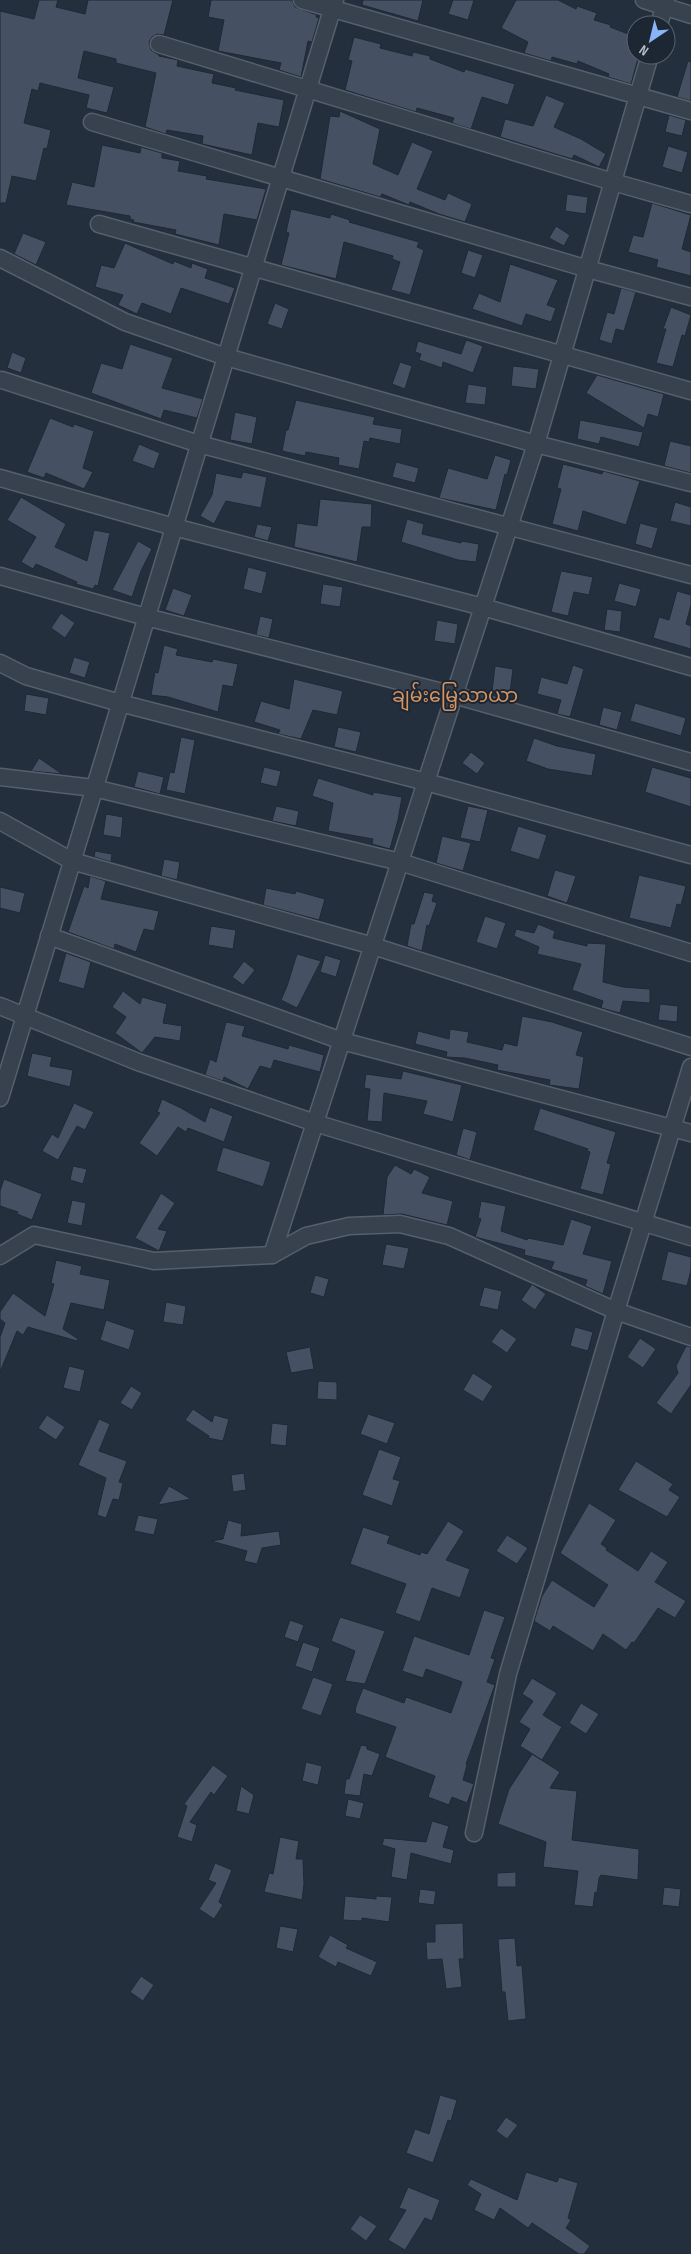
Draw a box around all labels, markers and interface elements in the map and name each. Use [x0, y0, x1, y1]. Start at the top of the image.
north arrow [626, 15, 676, 65]
text: N [636, 41, 652, 59]
district label: ချမ်းမြေ့သာယာ [392, 681, 518, 711]

